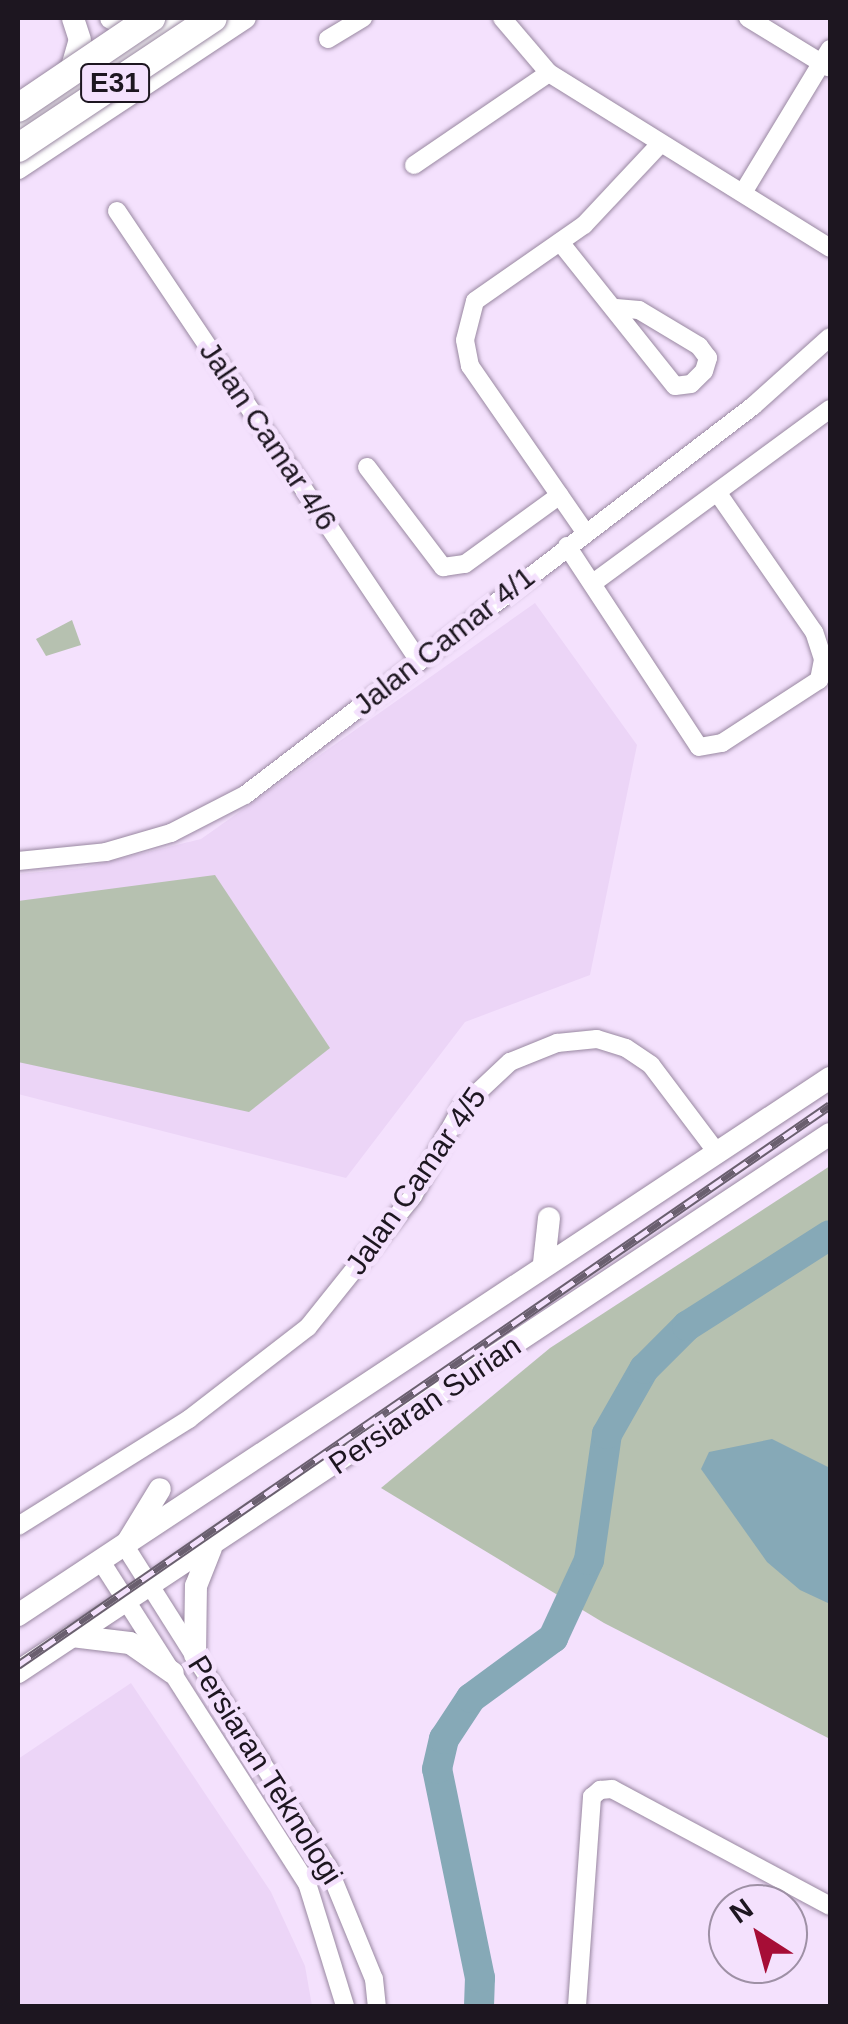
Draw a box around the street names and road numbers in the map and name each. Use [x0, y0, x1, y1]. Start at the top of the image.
road number: E31 [80, 60, 150, 106]
street label: Jalan Camar 4/6 [192, 335, 344, 537]
street label: Jalan Camar 4/1 [346, 559, 542, 723]
street label: Jalan Camar 4/5 [338, 1081, 494, 1281]
street label: Persiaran Surian [322, 1328, 528, 1482]
street label: Persiaran Teknologi [180, 1649, 350, 1891]

